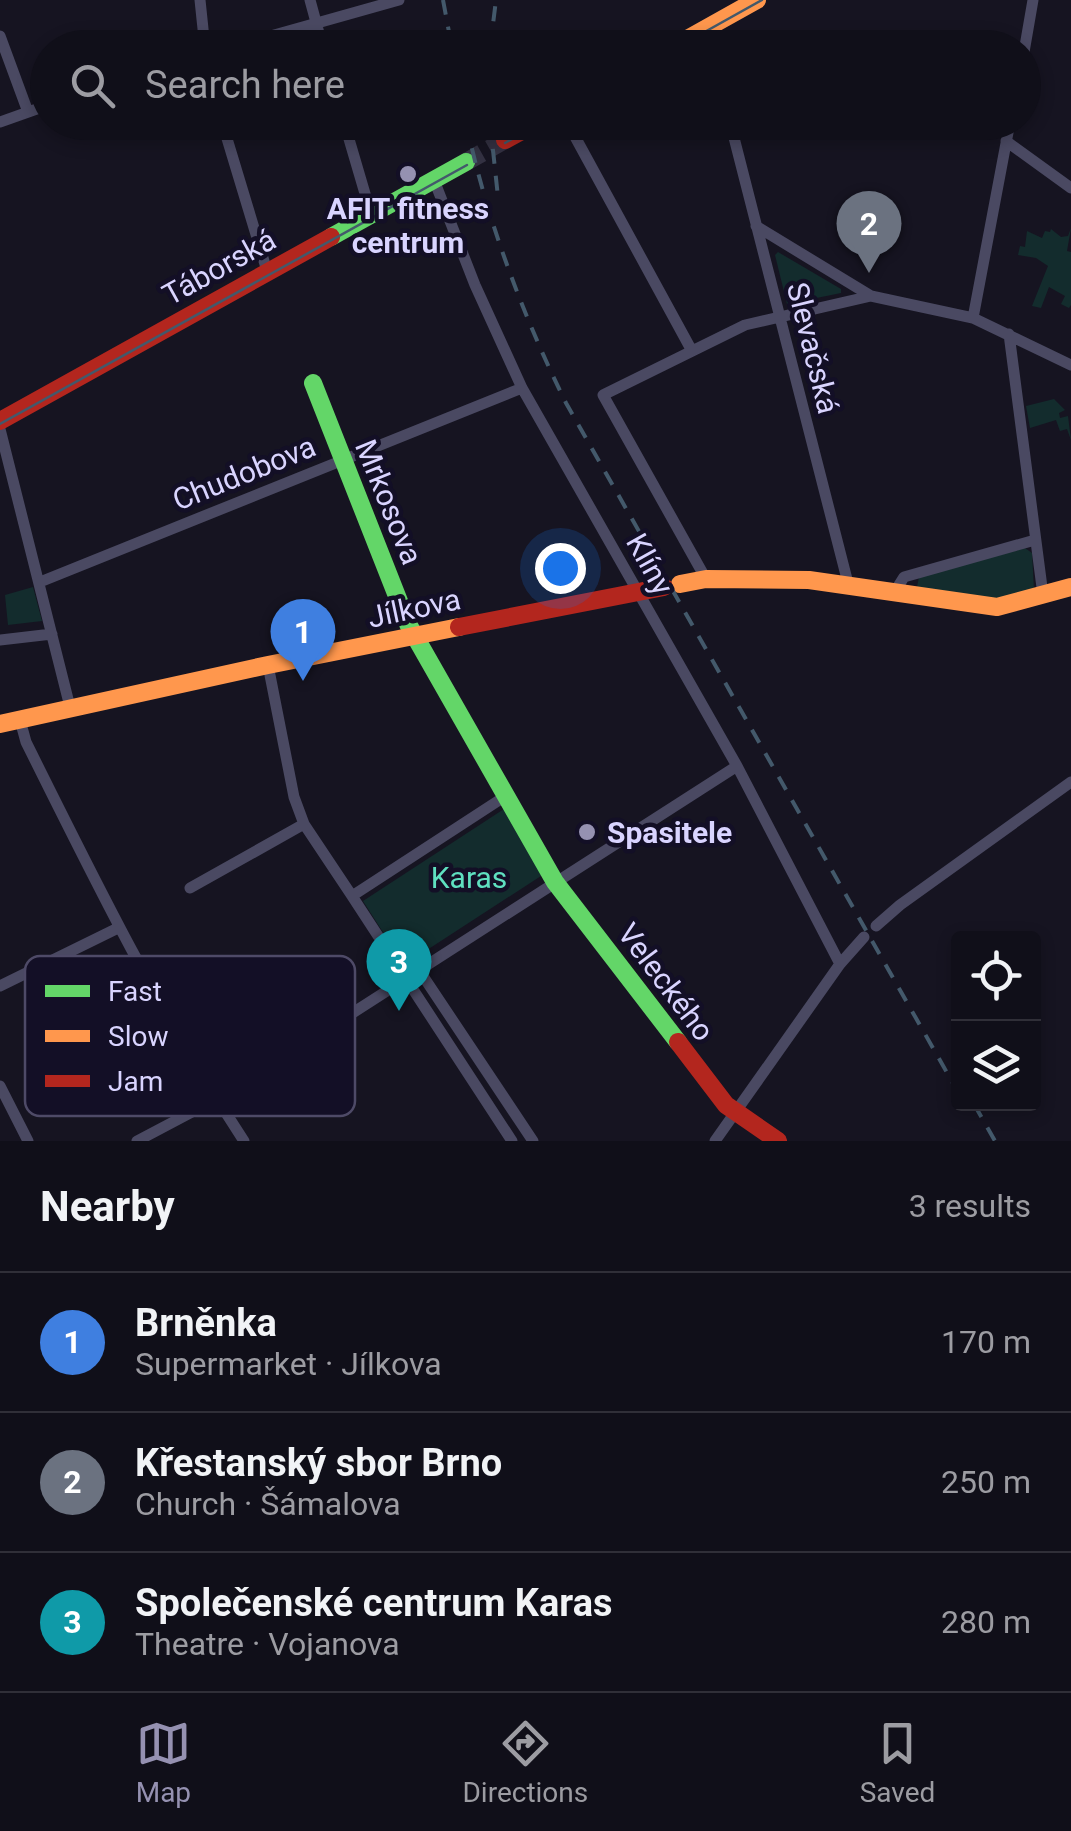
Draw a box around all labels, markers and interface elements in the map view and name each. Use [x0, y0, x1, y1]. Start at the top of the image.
search box [30, 30, 1041, 140]
icon: search [65, 58, 120, 113]
text: Search here [145, 63, 345, 107]
marker: AFIT fitness centrum [397, 163, 419, 185]
pin: 2 [836, 190, 902, 273]
place label: AFIT fitness centrum [327, 191, 489, 260]
street label: Táborská [156, 222, 282, 312]
street label: Slevačská [780, 279, 846, 417]
street label: Chudobova [167, 428, 321, 518]
street label: Mrkosova [348, 434, 430, 570]
street label: Klíny [619, 527, 681, 601]
your location [535, 543, 586, 594]
street label: Jílkova [364, 581, 464, 635]
pin: 1 [270, 598, 336, 681]
place label: Spasitele [607, 815, 732, 850]
marker: Spasitele [576, 821, 598, 843]
park label: Karas [431, 860, 507, 895]
street label: Veleckého [611, 916, 721, 1048]
pin: 3 [366, 928, 432, 1011]
map controls [951, 931, 1041, 1111]
button: locate [951, 931, 1041, 1021]
legend [25, 956, 355, 1116]
text: Fast [108, 975, 162, 1008]
text: Slow [108, 1020, 168, 1053]
button: layers [951, 1021, 1041, 1111]
text: Jam [108, 1065, 163, 1098]
text: Nearby [40, 1182, 175, 1231]
text: 3 results [909, 1187, 1031, 1225]
text: Brněnka [135, 1301, 277, 1345]
text: 1 [63, 1323, 82, 1361]
text: 170 m [941, 1323, 1031, 1361]
text: Supermarket · Jílkova [135, 1345, 442, 1383]
text: Křestanský sbor Brno [135, 1441, 502, 1485]
text: 2 [63, 1463, 82, 1501]
text: 250 m [941, 1463, 1031, 1501]
text: Church · Šámalova [135, 1485, 401, 1523]
text: Společenské centrum Karas [135, 1581, 613, 1625]
text: 3 [63, 1603, 82, 1641]
text: 280 m [941, 1603, 1031, 1641]
text: Theatre · Vojanova [135, 1625, 400, 1663]
tab: Map [136, 1716, 191, 1809]
tab: Directions [462, 1716, 588, 1809]
tab: Saved [860, 1716, 935, 1809]

